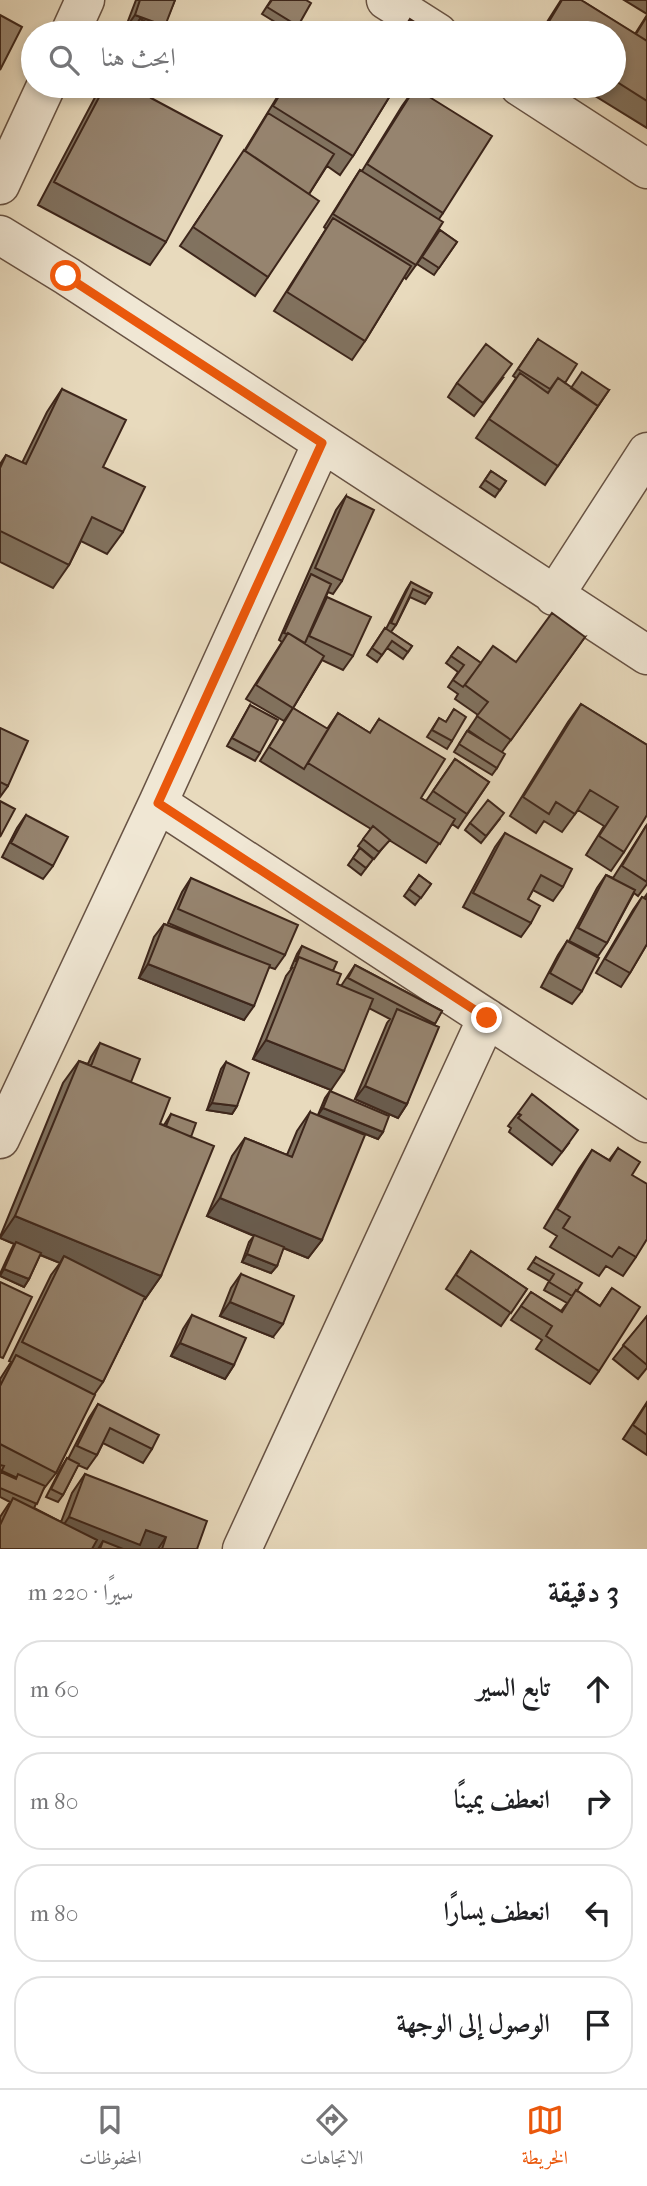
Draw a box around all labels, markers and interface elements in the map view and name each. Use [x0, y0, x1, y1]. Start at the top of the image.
search box [21, 21, 626, 98]
icon: search [45, 41, 83, 79]
text: ابحث هنا [101, 42, 176, 73]
route start [50, 260, 81, 291]
route end [471, 1002, 502, 1033]
text: 3 دقيقة [548, 1575, 619, 1610]
text: سيرًا · 220 m [28, 1579, 134, 1606]
icon: ahead [579, 1670, 617, 1708]
text: تابع السير [477, 1672, 550, 1703]
text: 60 m [30, 1676, 79, 1703]
icon: right [579, 1782, 617, 1820]
text: انعطف يمينًا [454, 1784, 550, 1815]
text: 80 m [30, 1788, 78, 1815]
icon: left [579, 1894, 617, 1932]
text: انعطف يسارًا [443, 1896, 550, 1927]
text: 80 m [30, 1900, 78, 1927]
icon: arrive [579, 2006, 617, 2044]
text: الوصول إلى الوجهة [396, 2008, 550, 2039]
tab: المحفوظات [79, 2101, 142, 2176]
tab: الاتجاهات [300, 2101, 363, 2176]
tab: الخريطة [522, 2101, 568, 2176]

